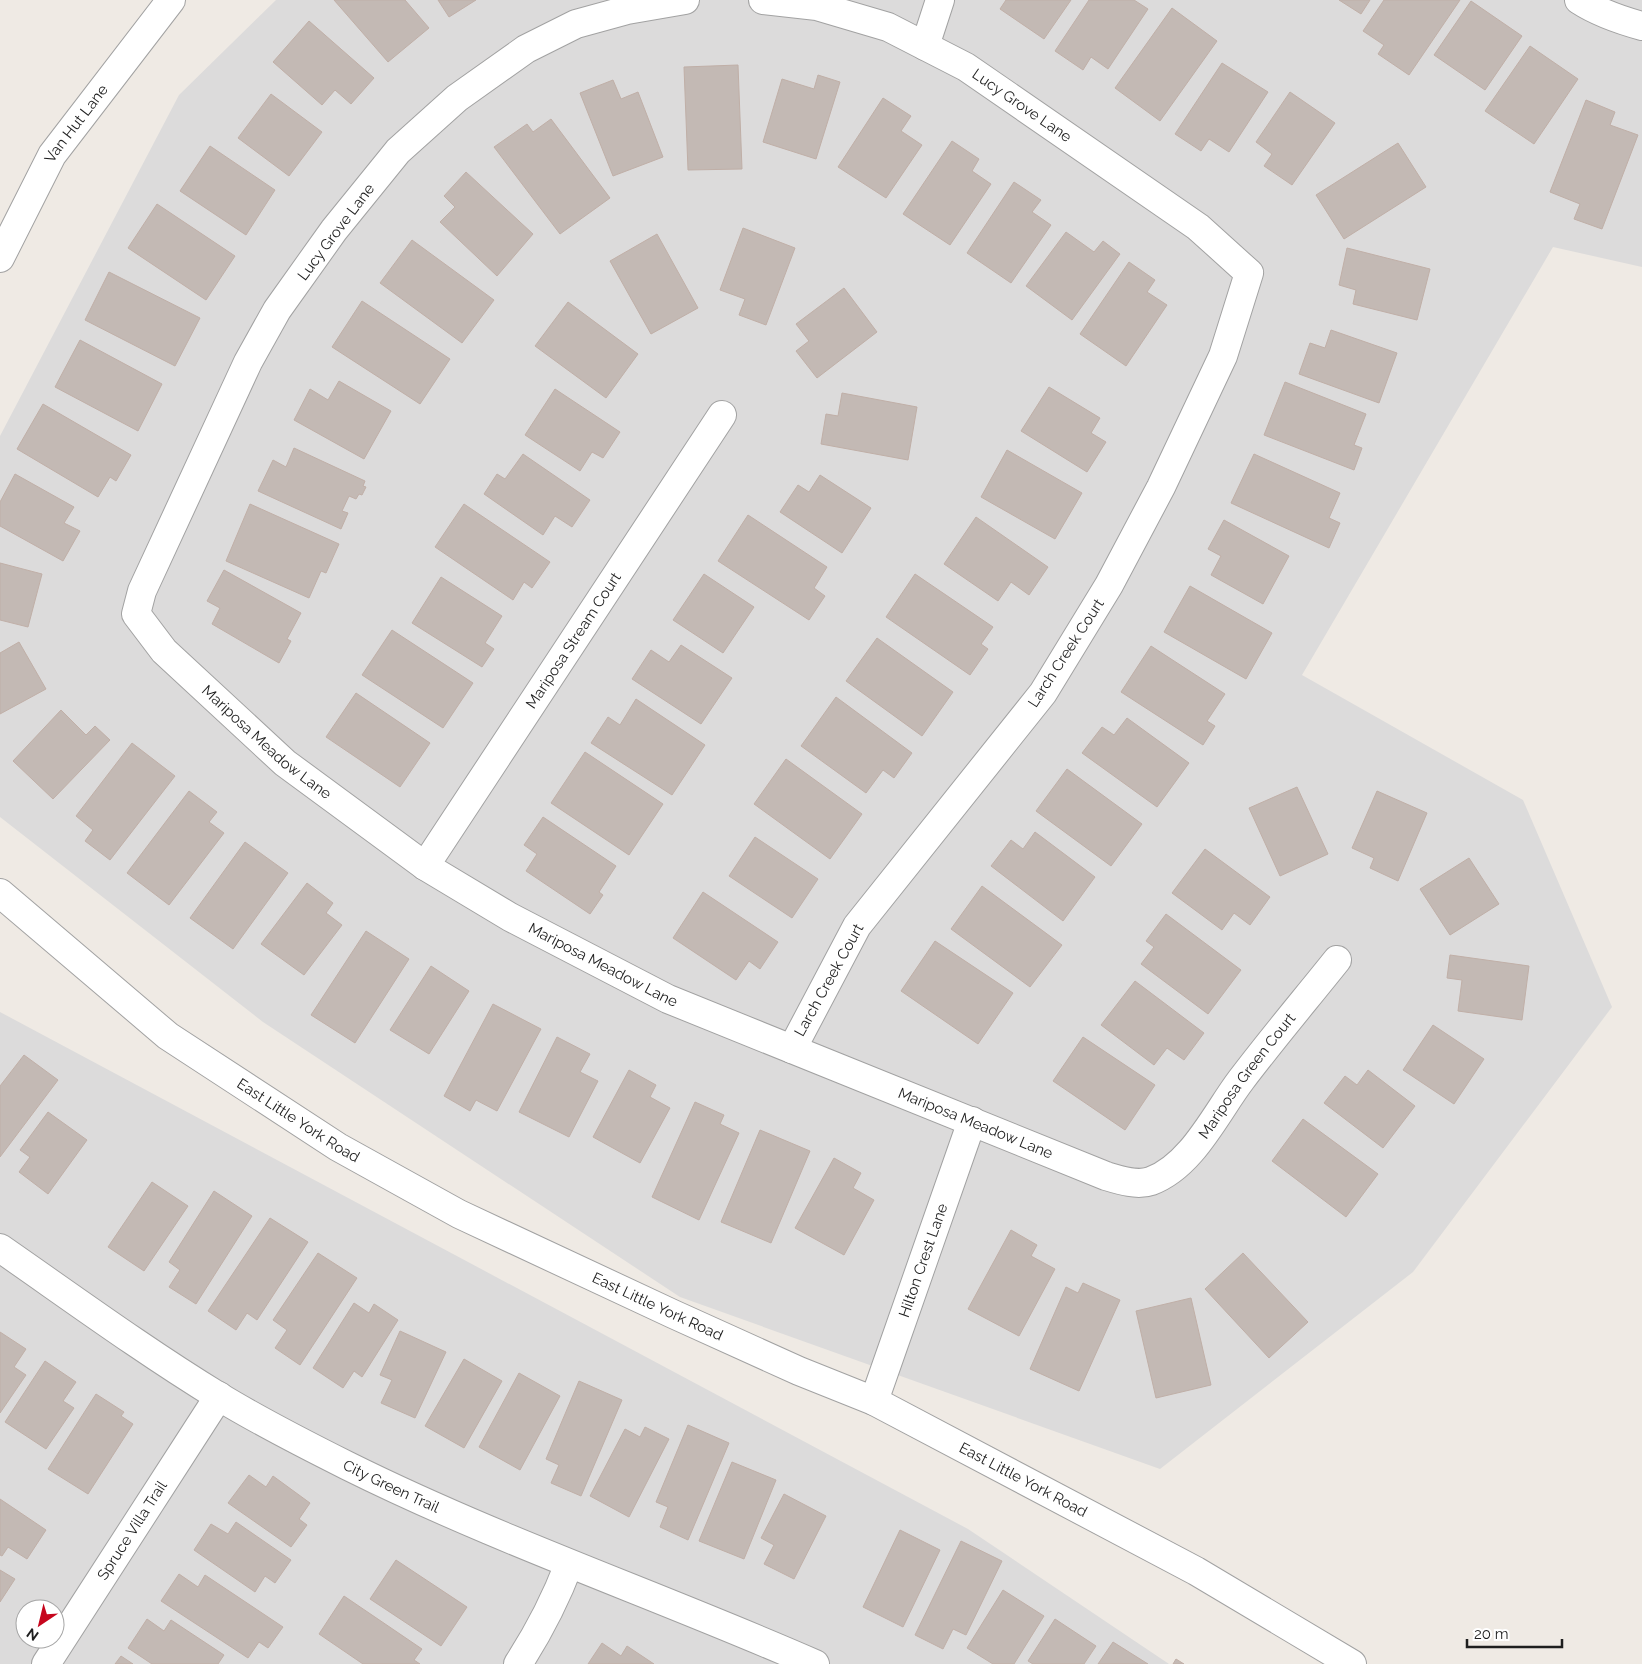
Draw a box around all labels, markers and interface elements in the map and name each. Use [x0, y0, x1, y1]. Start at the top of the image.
street label: Lucy Grove Lane [969, 65, 1075, 146]
street label: Van Hut Lane [41, 81, 112, 165]
street label: Lucy Grove Lane [294, 180, 378, 284]
street label: Mariposa Stream Court [522, 569, 625, 712]
street label: Larch Creek Court [1024, 595, 1108, 711]
street label: Mariposa Meadow Lane [198, 682, 335, 803]
street label: Mariposa Meadow Lane [525, 919, 680, 1011]
street label: Larch Creek Court [791, 921, 867, 1039]
street label: Mariposa Green Court [1195, 1009, 1299, 1142]
street label: East Little York Road [234, 1075, 363, 1166]
street label: Mariposa Meadow Lane [895, 1084, 1056, 1163]
street label: Hilton Crest Lane [895, 1201, 952, 1320]
street label: East Little York Road [589, 1268, 726, 1344]
street label: East Little York Road [956, 1439, 1090, 1521]
street label: City Green Trail [340, 1456, 443, 1517]
street label: Spruce Villa Trail [94, 1477, 171, 1583]
north arrow [15, 1599, 65, 1649]
scale bar [1467, 1616, 1562, 1648]
text: N [24, 1625, 42, 1644]
text: 20 m [1474, 1625, 1509, 1643]

